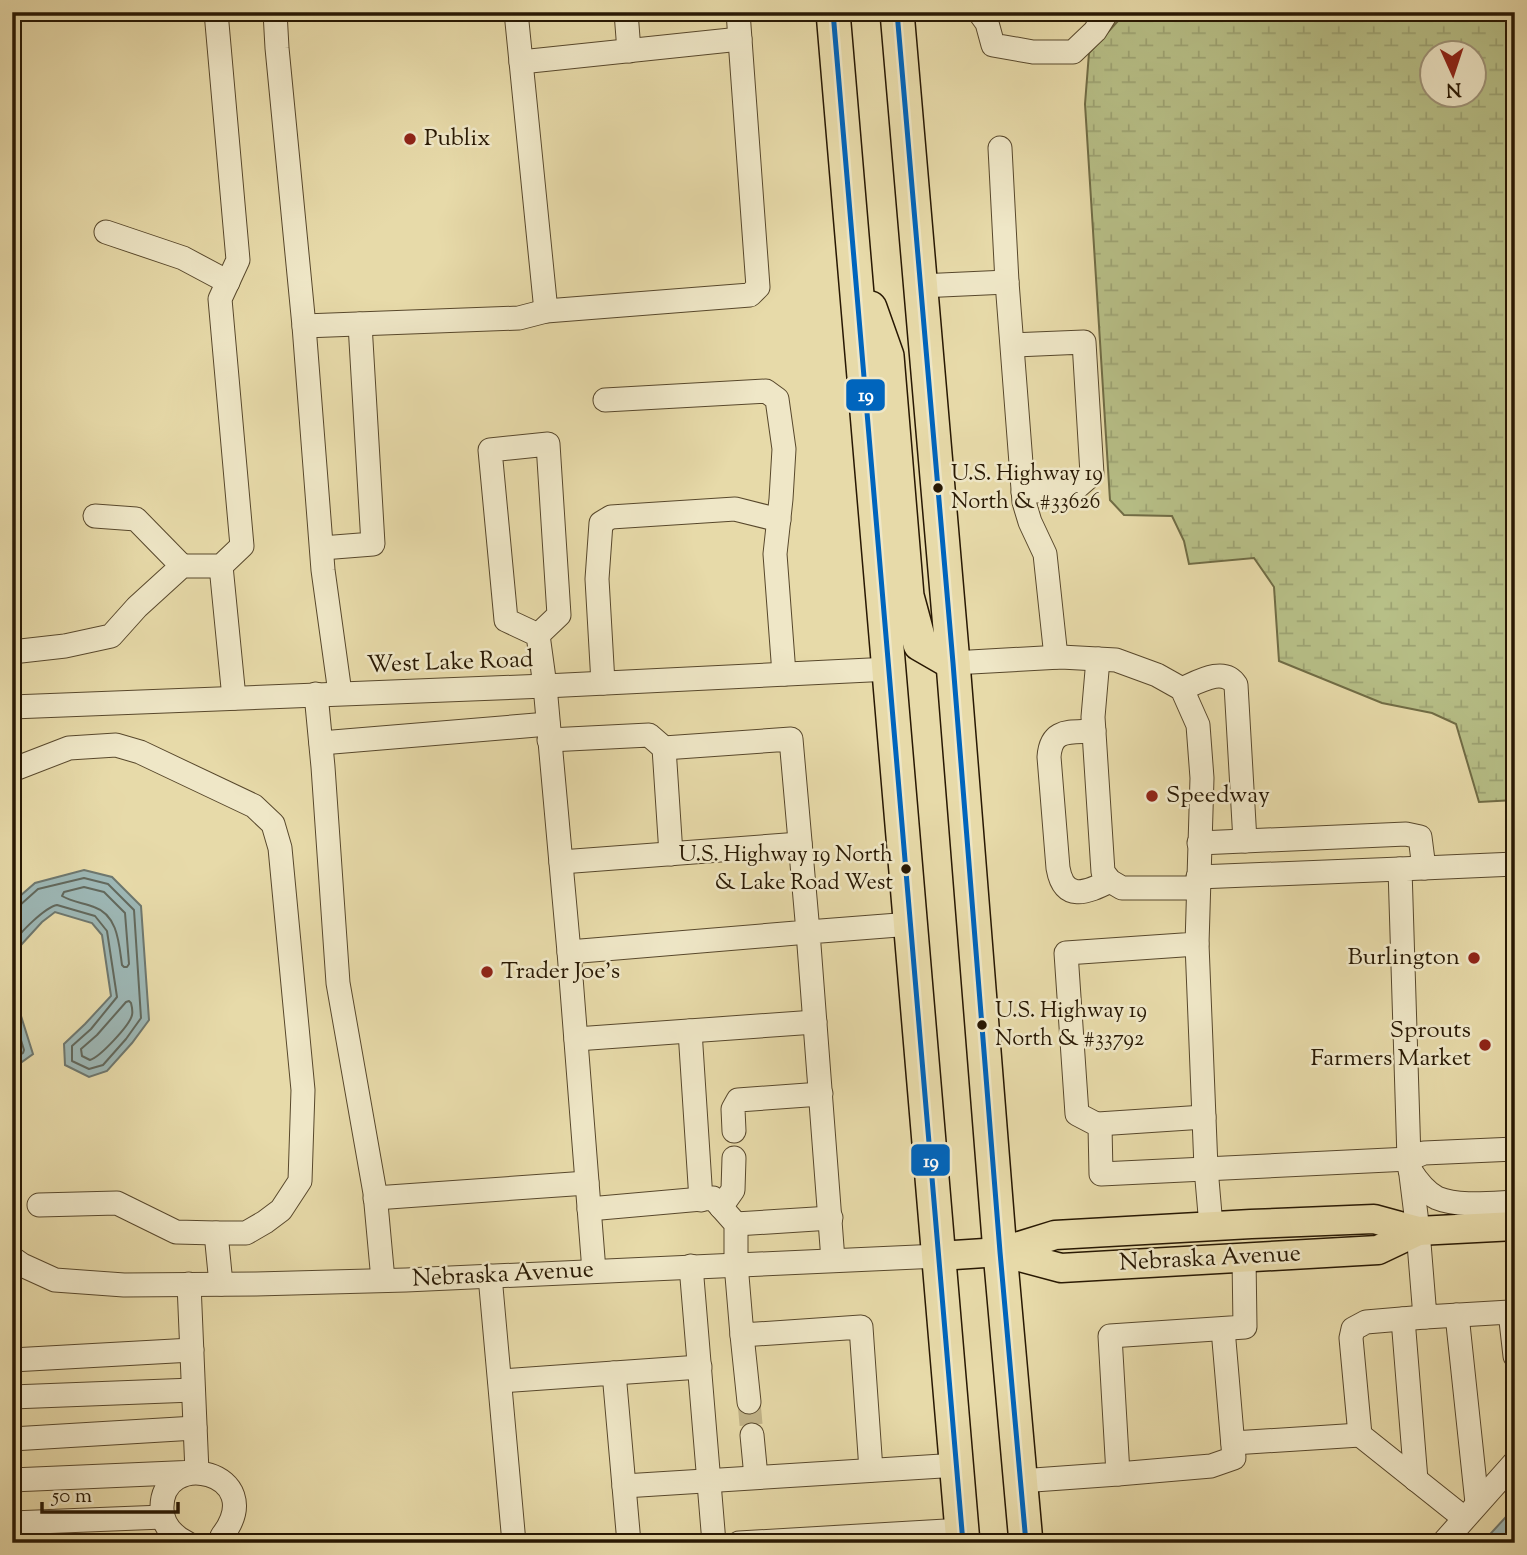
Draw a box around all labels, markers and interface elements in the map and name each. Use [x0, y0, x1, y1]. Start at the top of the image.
north arrow [1418, 38, 1488, 108]
text: N [1445, 75, 1462, 102]
place label: Publix [424, 122, 490, 156]
marker: Publix [402, 131, 418, 147]
line badge: 19 [845, 378, 886, 412]
text: 19 [858, 383, 874, 410]
place label: U.S. Highway 19 North & #33626 [951, 459, 1103, 519]
marker: U.S. Highway 19 North & #33626 [931, 481, 945, 495]
street label: West Lake Road [366, 643, 534, 683]
place label: Speedway [1166, 779, 1270, 813]
marker: Speedway [1144, 788, 1160, 804]
place label: U.S. Highway 19 North & Lake Road West [679, 840, 893, 900]
marker: U.S. Highway 19 North & Lake Road West [899, 862, 913, 876]
place label: Burlington [1347, 941, 1460, 975]
marker: Burlington [1466, 950, 1482, 966]
place label: Trader Joe's [501, 955, 620, 989]
marker: Trader Joe's [479, 964, 495, 980]
place label: U.S. Highway 19 North & #33792 [995, 996, 1147, 1056]
place label: Sprouts Farmers Market [1310, 1014, 1471, 1076]
marker: U.S. Highway 19 North & #33792 [975, 1018, 989, 1032]
marker: Sprouts Farmers Market [1477, 1037, 1493, 1053]
line badge: 19 [910, 1143, 951, 1177]
text: 19 [923, 1149, 939, 1176]
street label: Nebraska Avenue [1118, 1237, 1302, 1281]
street label: Nebraska Avenue [411, 1253, 595, 1297]
scale bar [42, 1471, 178, 1515]
text: 50 m [51, 1482, 92, 1512]

